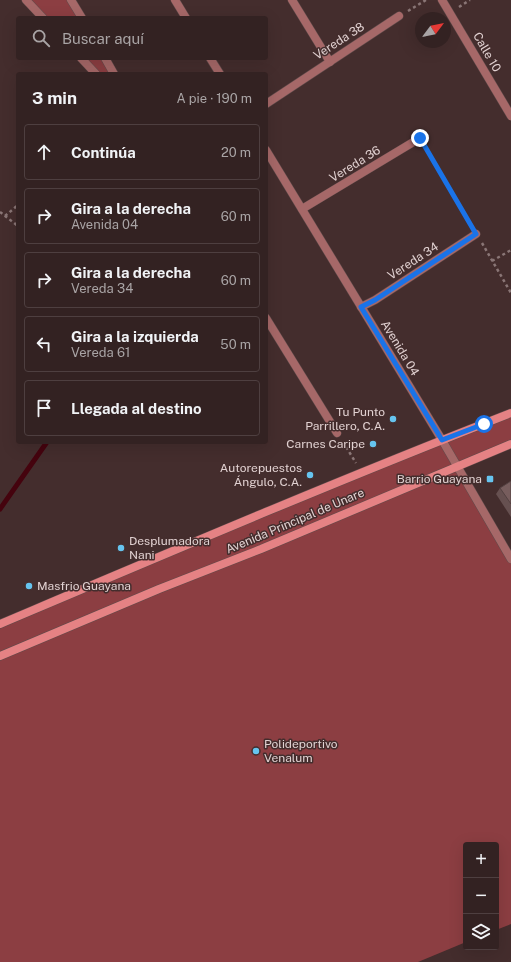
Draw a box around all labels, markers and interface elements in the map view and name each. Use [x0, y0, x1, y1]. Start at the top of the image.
north arrow [415, 12, 451, 48]
search box [16, 16, 268, 60]
street label: Vereda 38 [311, 19, 367, 63]
icon: search [30, 27, 52, 49]
text: Buscar aquí [62, 30, 144, 47]
street label: Calle 10 [470, 30, 504, 74]
text: 3 min [32, 88, 77, 108]
text: A pie · 190 m [176, 91, 252, 106]
route end [411, 129, 429, 147]
icon: ahead [33, 141, 55, 163]
street label: Vereda 36 [327, 143, 383, 185]
text: Continúa [71, 144, 136, 161]
text: 20 m [221, 145, 251, 160]
text: Gira a la derecha [71, 200, 191, 217]
icon: right [33, 205, 55, 227]
text: 60 m [221, 209, 251, 224]
text: Avenida 04 [71, 217, 138, 232]
street label: Vereda 34 [385, 239, 441, 283]
text: Gira a la derecha [71, 264, 191, 281]
icon: right [33, 269, 55, 291]
text: 60 m [221, 273, 251, 288]
text: Vereda 34 [71, 281, 133, 296]
street label: Avenida 04 [378, 318, 422, 379]
text: Gira a la izquierda [71, 328, 199, 345]
icon: left [33, 333, 55, 355]
text: 50 m [220, 337, 251, 352]
text: Vereda 61 [71, 345, 130, 360]
icon: arrive [33, 397, 55, 419]
text: Llegada al destino [71, 400, 202, 417]
place label: Tu Punto Parrillero, C.A. [305, 405, 385, 433]
marker: Tu Punto Parrillero, C.A. [388, 414, 398, 424]
route start [475, 415, 493, 433]
place label: Carnes Caripe [286, 437, 365, 451]
marker: Carnes Caripe [368, 439, 378, 449]
place label: Autorepuestos Ángulo, C.A. [220, 461, 302, 489]
marker: Autorepuestos Ángulo, C.A. [305, 470, 315, 480]
place label: Barrio Guayana [397, 472, 482, 486]
marker: Barrio Guayana [485, 474, 495, 484]
street label: Avenida Principal de Unare [224, 485, 367, 557]
place label: Desplumadora Nani [129, 534, 210, 562]
marker: Desplumadora Nani [116, 543, 126, 553]
place label: Masfrio Guayana [37, 579, 131, 593]
marker: Masfrio Guayana [24, 581, 34, 591]
place label: Polideportivo Venalum [264, 737, 338, 765]
marker: Polideportivo Venalum [251, 746, 261, 756]
map controls [463, 842, 499, 950]
button: + [463, 842, 499, 878]
button: − [463, 878, 499, 914]
button: layers [463, 914, 499, 950]

